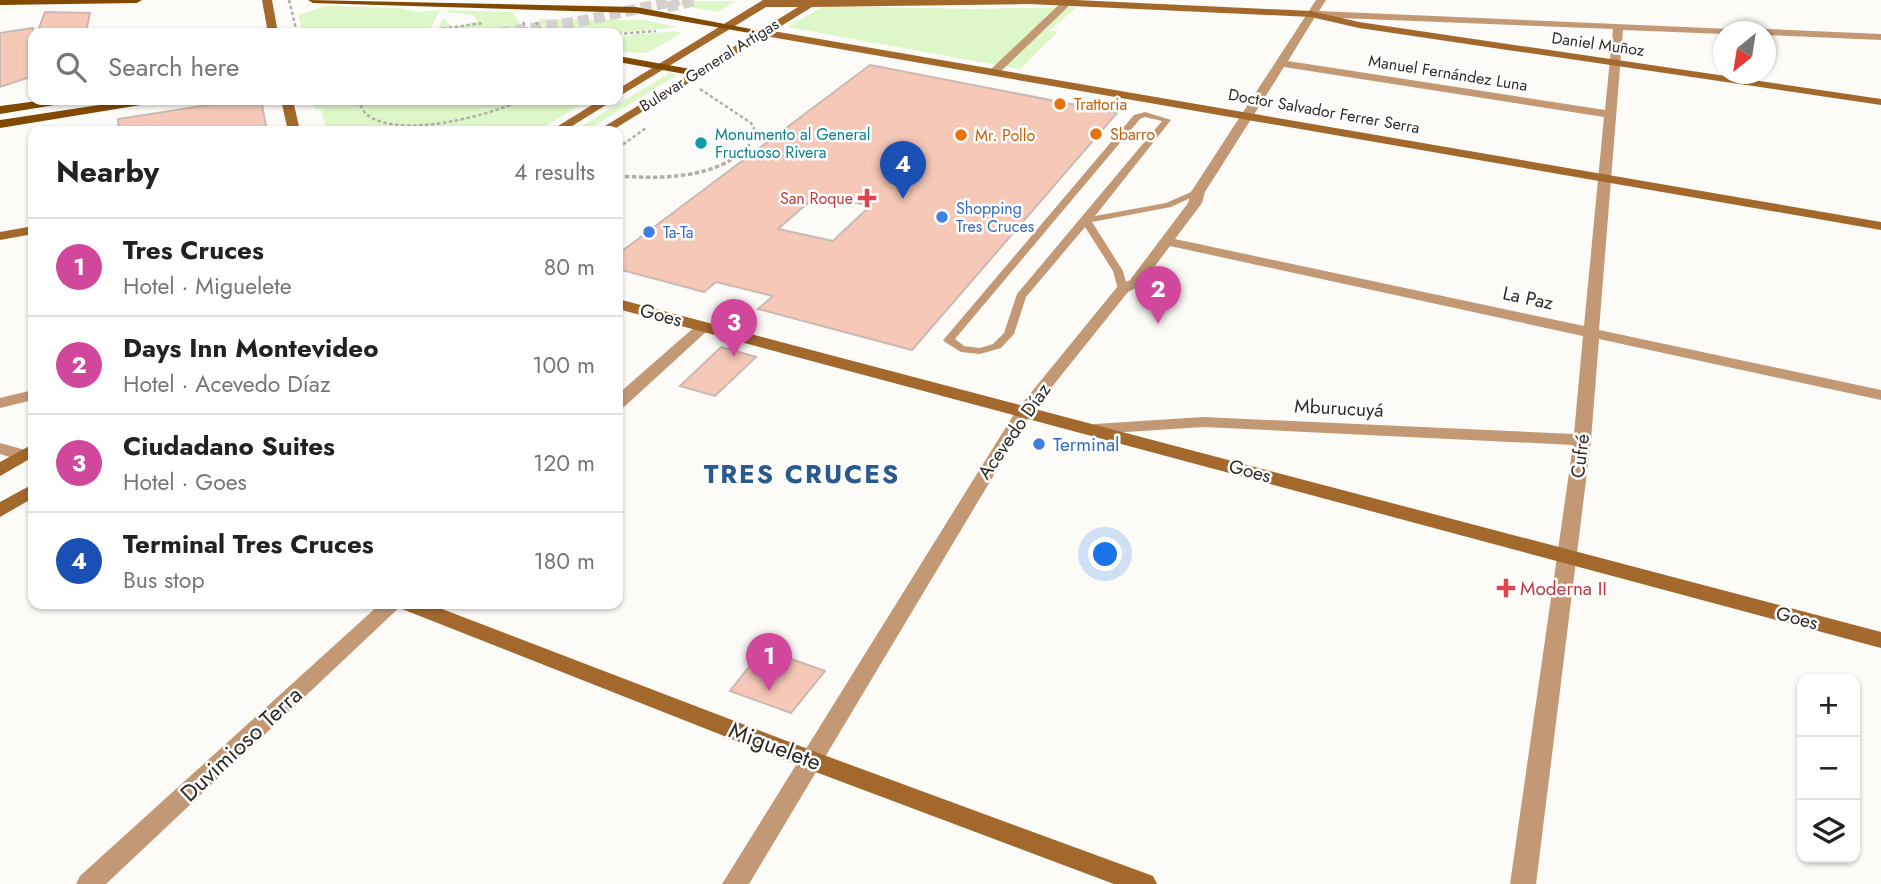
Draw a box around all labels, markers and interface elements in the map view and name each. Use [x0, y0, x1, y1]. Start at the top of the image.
street label: Bulevar General Artigas [635, 13, 783, 117]
north arrow [1713, 21, 1776, 84]
street label: Daniel Muñoz [1550, 26, 1647, 62]
search box [28, 28, 623, 105]
icon: search [52, 48, 90, 86]
text: Search here [108, 48, 240, 86]
street label: Manuel Fernández Luna [1367, 49, 1529, 97]
street label: Doctor Salvador Ferrer Serra [1227, 83, 1421, 139]
place label: Trattoria [1074, 93, 1127, 116]
marker: Trattoria [1052, 96, 1068, 112]
place label: Monumento al General Fructuoso Rivera [715, 123, 870, 164]
place label: Sbarro [1110, 123, 1155, 146]
place label: Mr. Pollo [975, 124, 1035, 147]
marker: Sbarro [1088, 126, 1104, 142]
marker: Mr. Pollo [953, 127, 969, 143]
marker: Monumento al General Fructuoso Rivera [693, 135, 709, 151]
pin: 4 [880, 141, 926, 199]
text: Nearby [56, 150, 159, 193]
text: 4 results [514, 155, 595, 189]
place label: San Roque [780, 187, 853, 210]
marker: San Roque [859, 190, 875, 206]
place label: Shopping Tres Cruces [956, 197, 1034, 238]
marker: Shopping Tres Cruces [934, 209, 950, 225]
place label: Ta-Ta [663, 221, 693, 244]
marker: Ta-Ta [641, 224, 657, 240]
text: Tres Cruces [123, 231, 264, 269]
text: 1 [73, 250, 85, 284]
text: 80 m [544, 250, 595, 284]
pin: 2 [1135, 266, 1181, 324]
text: Hotel · Miguelete [123, 269, 292, 303]
street label: La Paz [1500, 279, 1556, 317]
street label: Goes [637, 296, 685, 334]
pin: 3 [711, 299, 757, 357]
text: Days Inn Montevideo [123, 329, 379, 367]
text: 2 [71, 348, 87, 382]
text: 100 m [532, 348, 595, 382]
text: Hotel · Acevedo Díaz [123, 367, 330, 401]
street label: Acevedo Díaz [971, 377, 1057, 484]
street label: Mburucuyá [1294, 392, 1384, 424]
text: Ciudadano Suites [123, 427, 335, 465]
place label: Terminal [1053, 431, 1119, 458]
street label: Cufré [1564, 432, 1596, 480]
marker: Terminal [1031, 436, 1047, 452]
text: 3 [72, 446, 86, 480]
text: 120 m [533, 446, 595, 480]
street label: Goes [1226, 452, 1274, 490]
district label: TRES CRUCES [704, 455, 900, 493]
text: Hotel · Goes [123, 465, 247, 499]
text: Terminal Tres Cruces [123, 525, 374, 563]
your location [1088, 537, 1122, 571]
text: 4 [71, 544, 87, 578]
text: 180 m [533, 544, 595, 578]
text: Bus stop [123, 563, 205, 597]
place label: Moderna II [1520, 575, 1607, 602]
marker: Moderna II [1498, 580, 1514, 596]
street label: Goes [1773, 599, 1821, 637]
pin: 1 [746, 633, 792, 691]
map controls [1797, 674, 1860, 863]
button: + [1797, 674, 1860, 737]
street label: Duvimioso Terra [172, 678, 310, 810]
street label: Miguelete [724, 713, 826, 779]
button: − [1797, 737, 1860, 800]
button: layers [1797, 800, 1860, 863]

